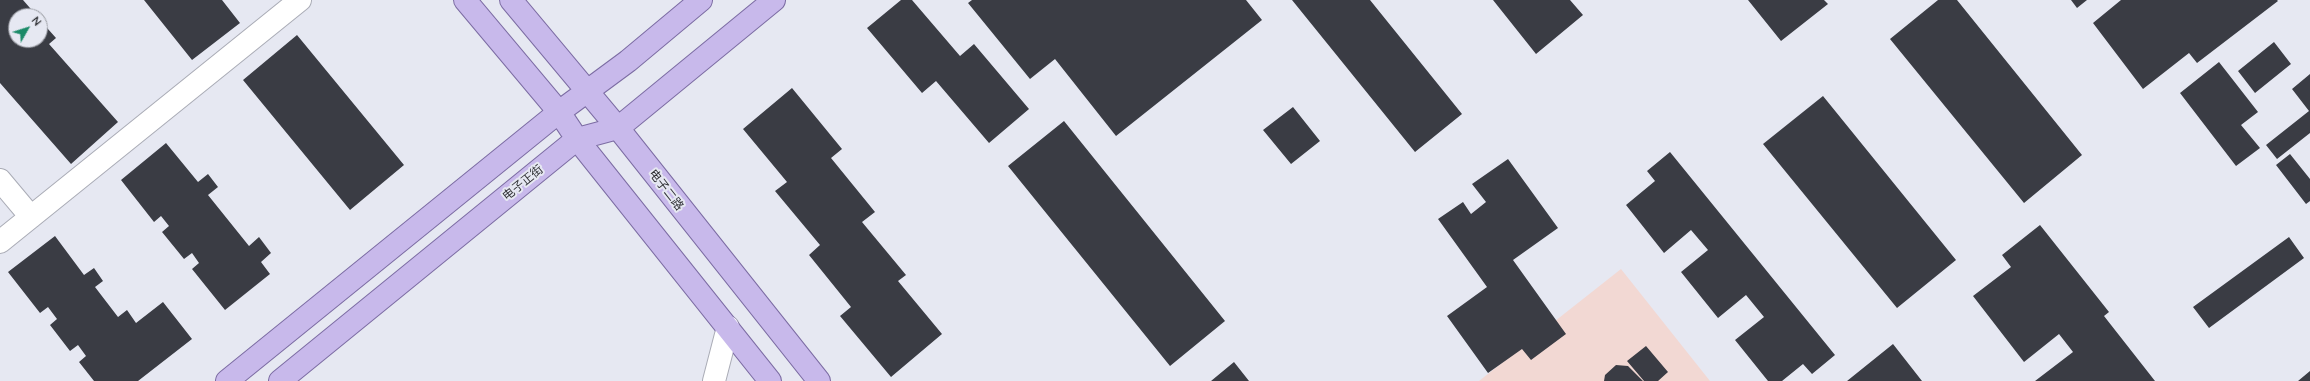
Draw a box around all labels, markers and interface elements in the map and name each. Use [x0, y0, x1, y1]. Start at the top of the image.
north arrow [8, 8, 48, 48]
text: N [29, 14, 45, 29]
street label: 电子正街 [500, 162, 546, 204]
street label: 电子二路 [646, 167, 686, 213]

